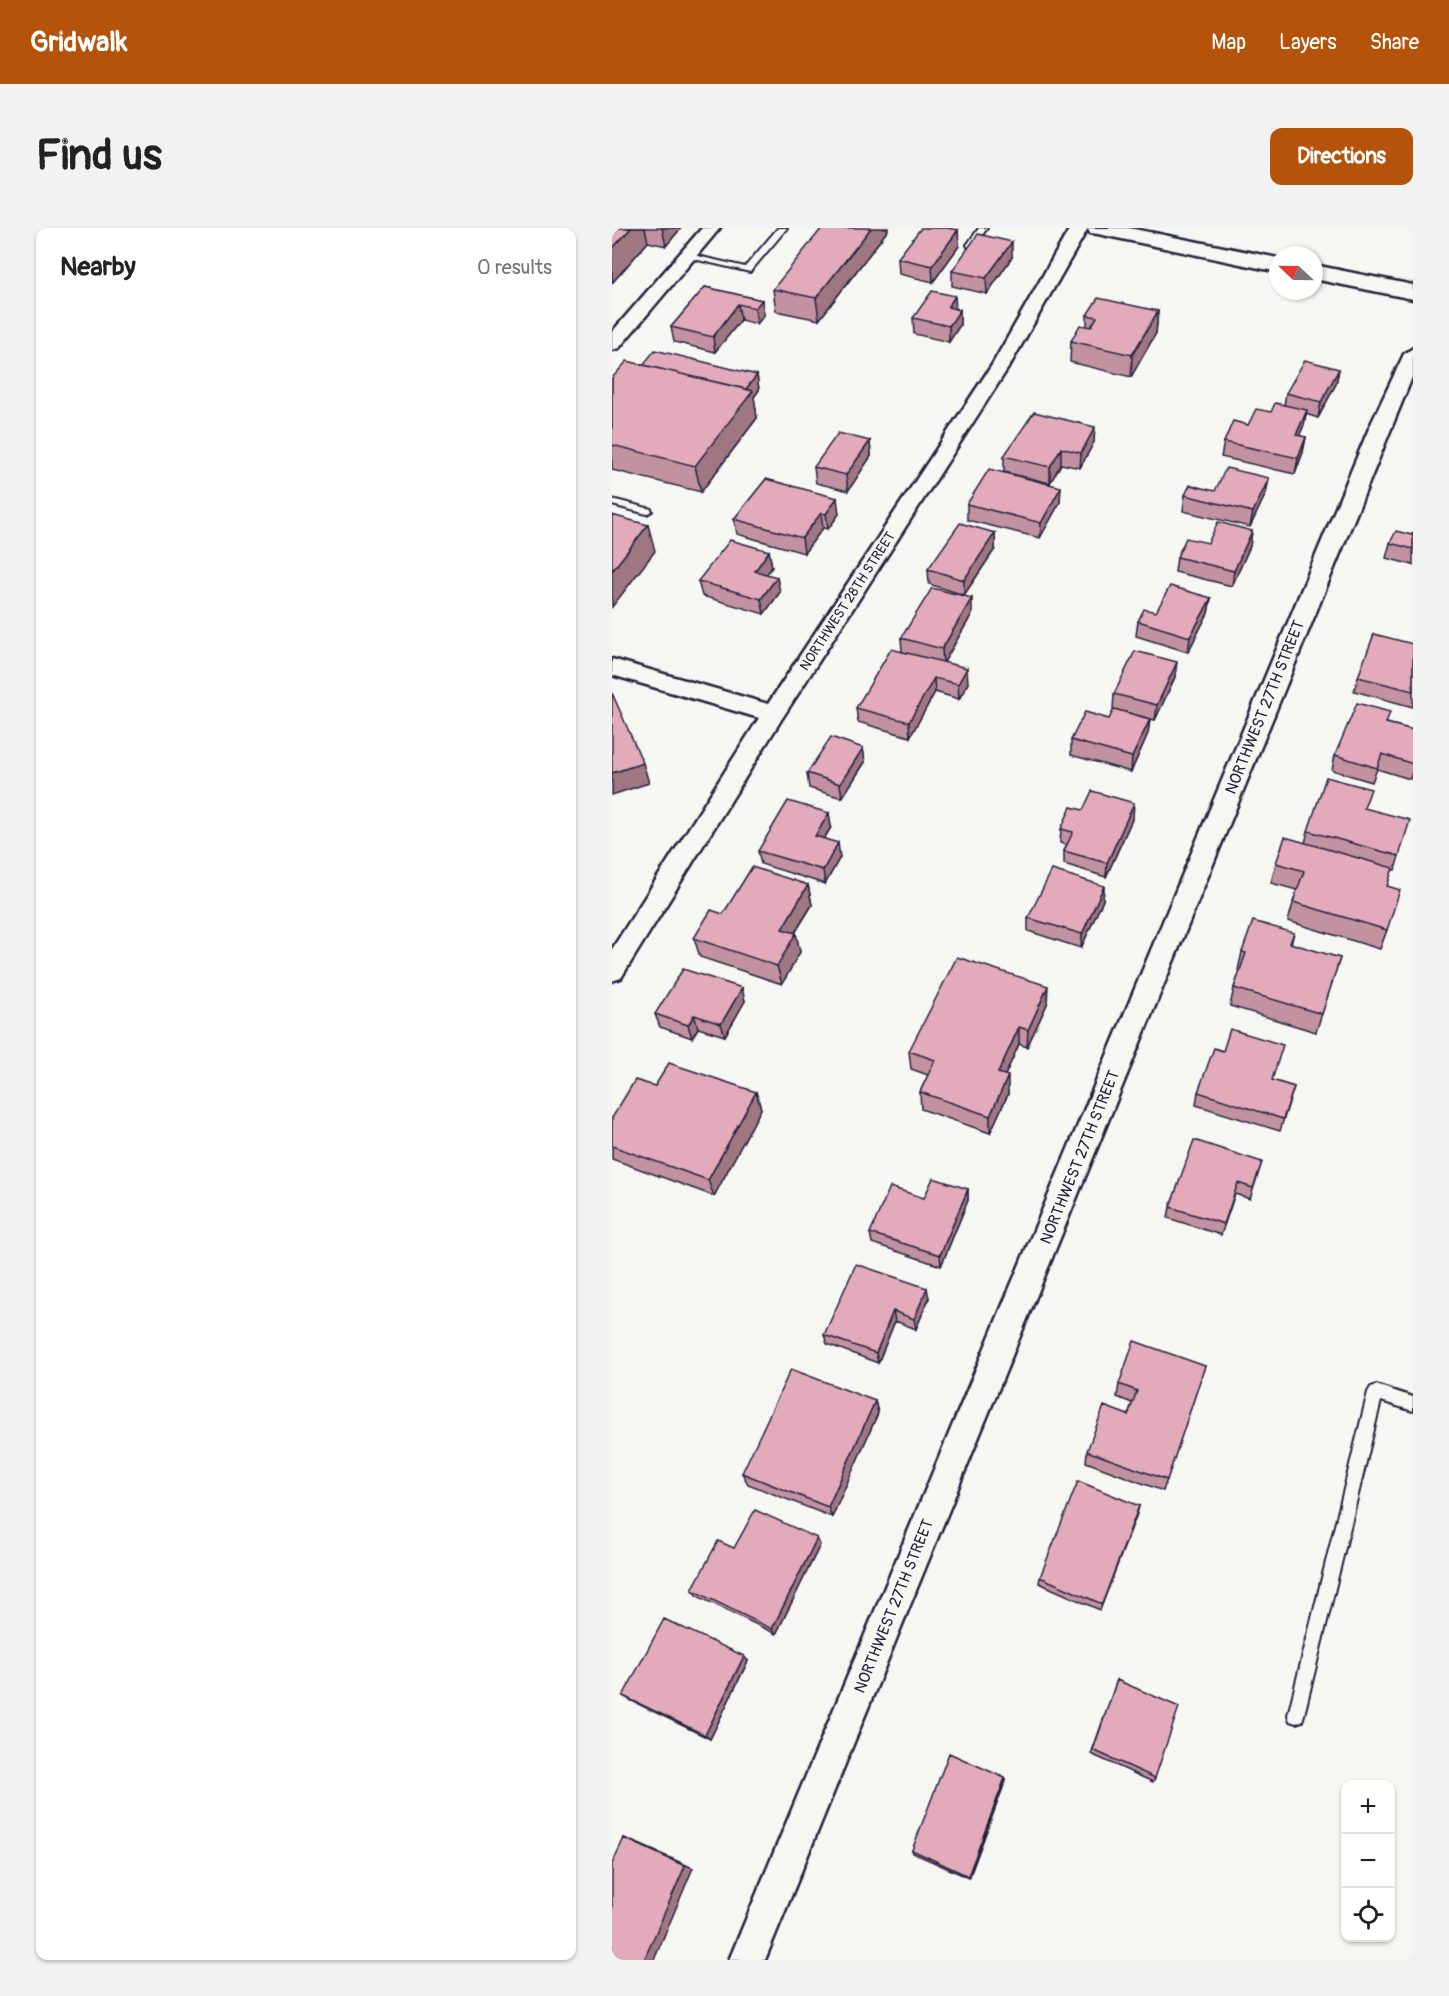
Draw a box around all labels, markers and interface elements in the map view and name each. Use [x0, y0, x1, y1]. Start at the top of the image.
text: Gridwalk [30, 25, 128, 60]
text: Map [1211, 29, 1246, 56]
text: Layers [1279, 29, 1337, 56]
text: Share [1370, 29, 1419, 56]
button: Directions [1270, 128, 1413, 185]
text: Find us [36, 130, 162, 182]
north arrow [1269, 246, 1323, 300]
text: Nearby [60, 251, 136, 283]
text: 0 results [477, 255, 552, 280]
street label: NORTHWEST 28TH STREET [796, 528, 899, 674]
street label: NORTHWEST 27TH STREET [1221, 617, 1309, 797]
street label: NORTHWEST 27TH STREET [1036, 1067, 1124, 1247]
street label: NORTHWEST 27TH STREET [850, 1516, 938, 1696]
map controls [1341, 1780, 1395, 1942]
button: + [1341, 1780, 1395, 1834]
button: − [1341, 1834, 1395, 1888]
button: locate [1341, 1888, 1395, 1942]

